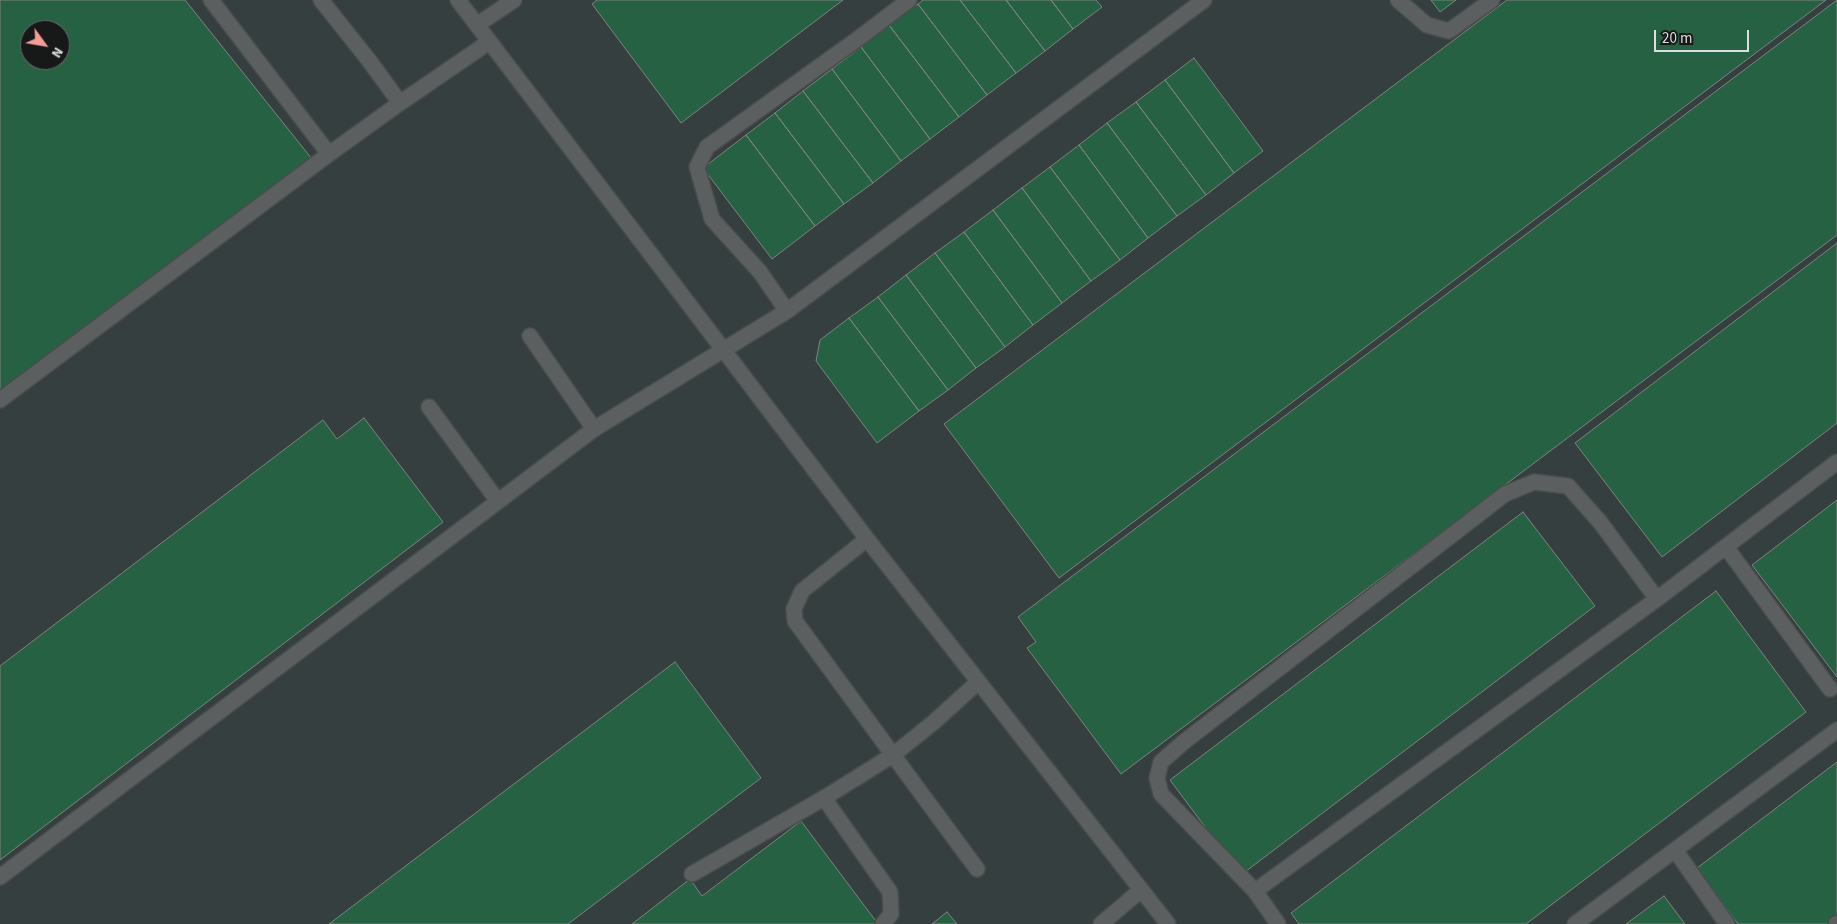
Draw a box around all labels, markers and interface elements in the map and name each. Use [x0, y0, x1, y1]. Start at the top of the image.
north arrow [20, 20, 70, 70]
scale bar [1657, 20, 1752, 52]
text: 20 m [1662, 28, 1692, 49]
text: N [46, 43, 68, 62]

